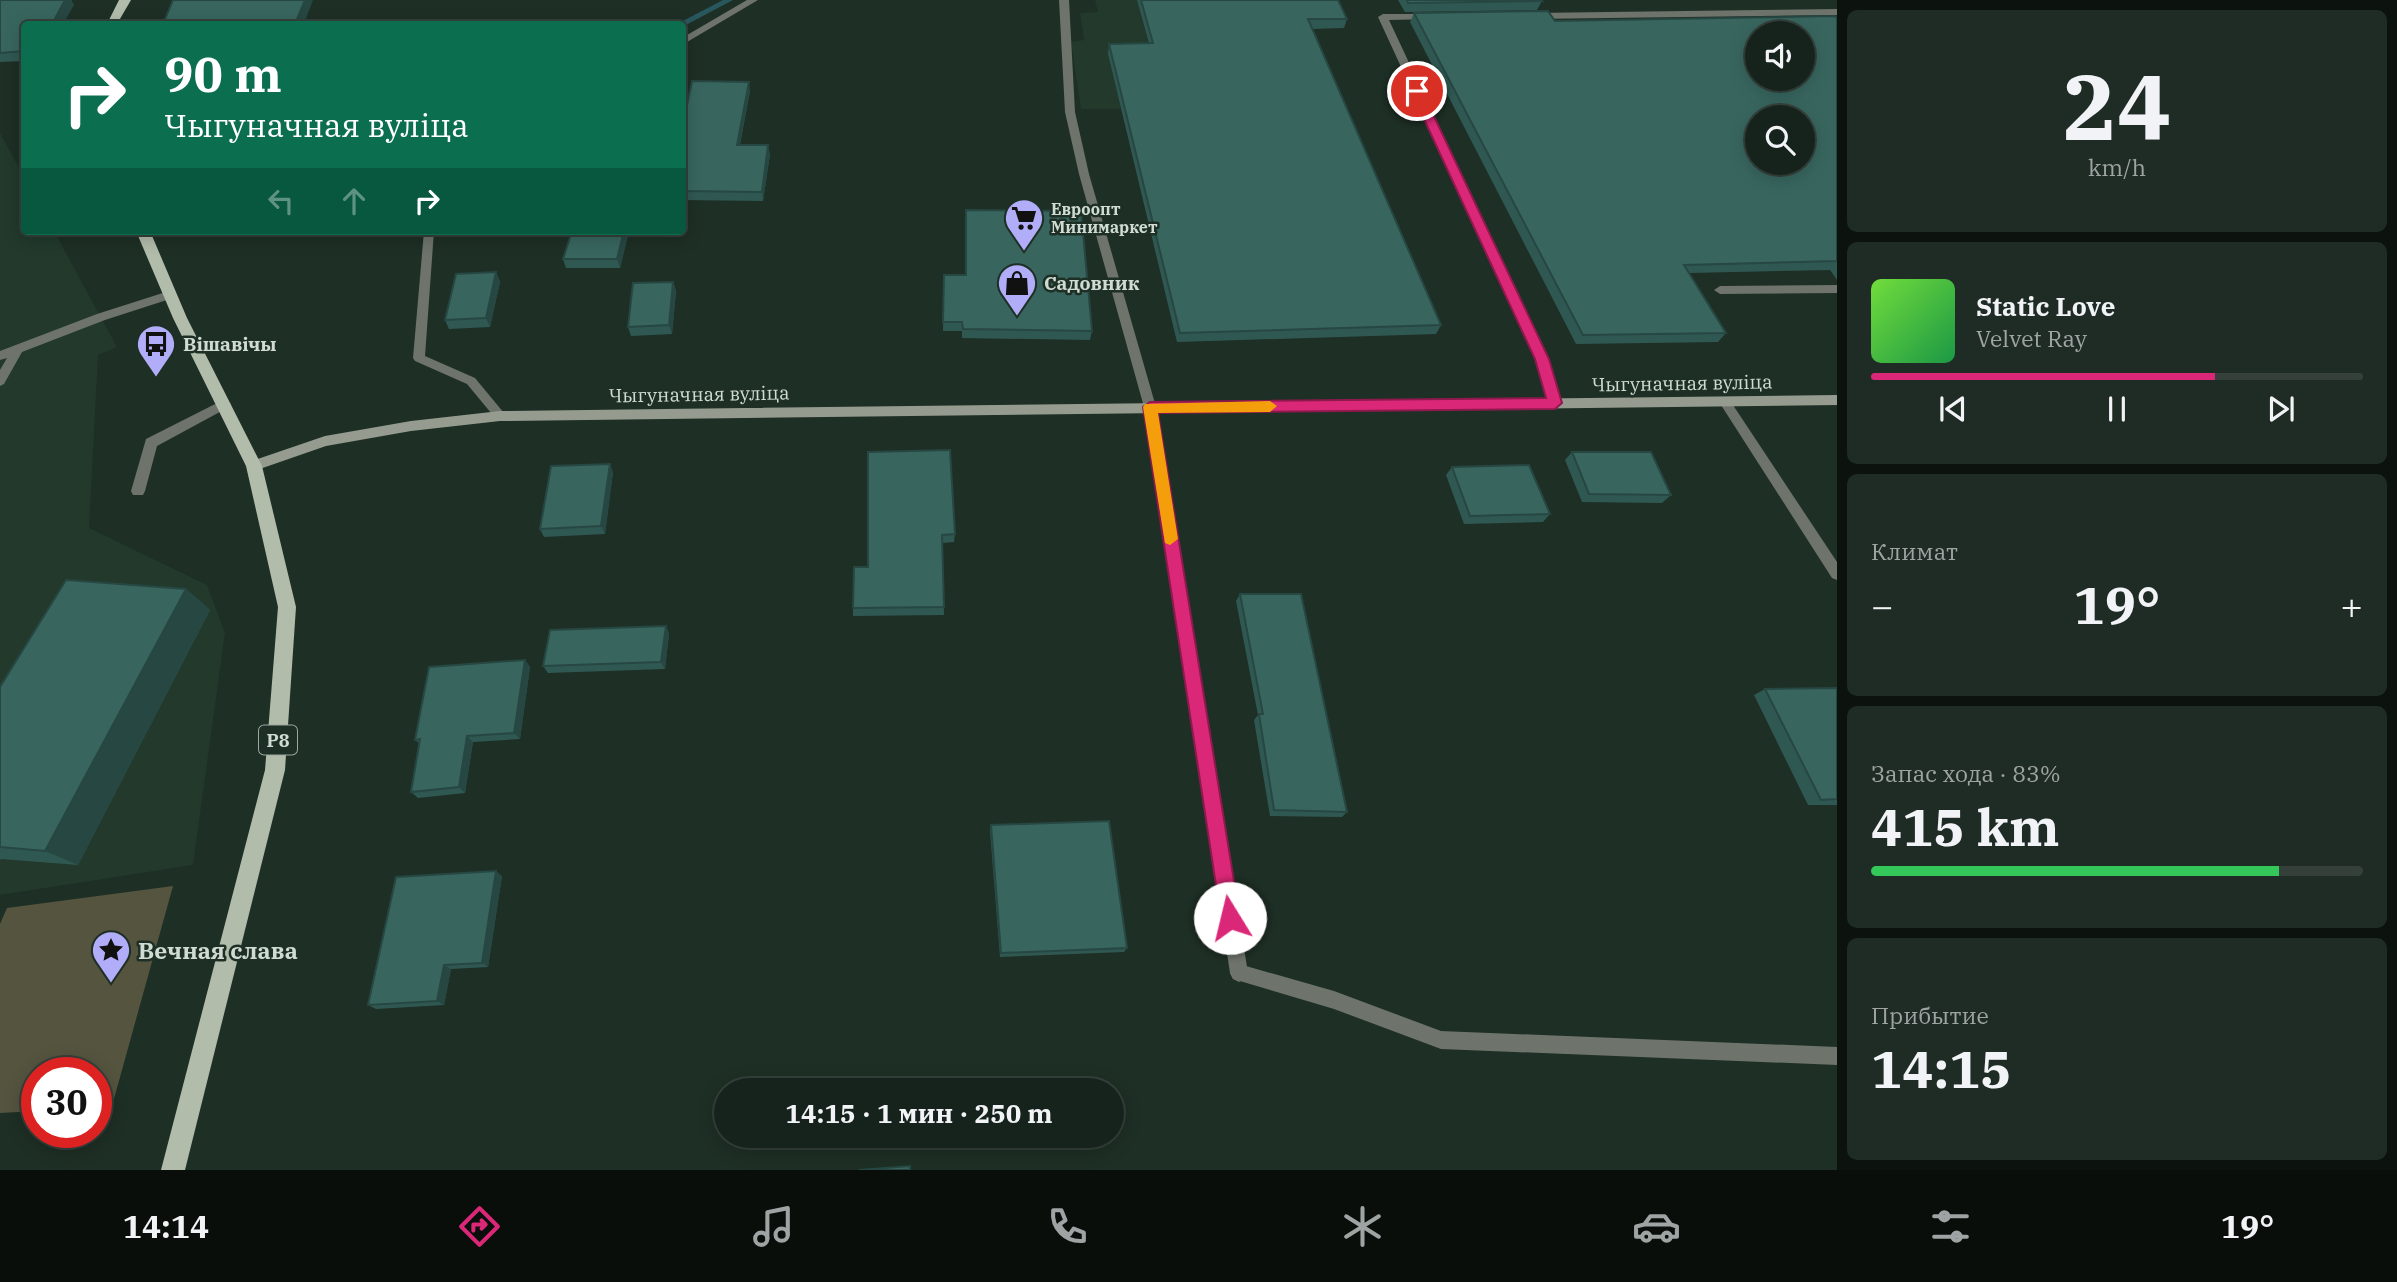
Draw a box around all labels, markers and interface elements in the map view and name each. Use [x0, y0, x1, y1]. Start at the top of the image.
map controls [1745, 21, 1815, 175]
button: sound [1745, 21, 1815, 91]
text: 90 m [164, 42, 282, 105]
text: 24 [2062, 47, 2172, 165]
icon: right [49, 49, 140, 140]
pin [1387, 61, 1447, 121]
icon: arrive [1398, 72, 1436, 110]
text: Чыгуначная вуліца [164, 104, 469, 146]
button: search [1745, 105, 1815, 175]
text: km/h [2088, 152, 2146, 182]
icon: left [262, 182, 300, 220]
icon: ahead [335, 182, 373, 220]
icon: right [408, 182, 446, 220]
supermarket icon: Евроопт Минимаркет [1003, 197, 1045, 252]
place label: Евроопт Минимаркет [1051, 199, 1158, 237]
shop icon: Садовник [996, 262, 1038, 317]
place label: Садовник [1044, 271, 1140, 295]
text: Static Love [1976, 289, 2115, 323]
bus stop icon: Вішавічы [135, 323, 177, 378]
text: Velvet Ray [1976, 323, 2087, 353]
place label: Вішавічы [183, 332, 277, 356]
street label: Чыгуначная вуліца [1591, 369, 1773, 397]
street label: Чыгуначная вуліца [608, 380, 790, 408]
icon: previous [1934, 390, 1972, 428]
icon: pause [2098, 390, 2136, 428]
icon: next [2262, 390, 2300, 428]
text: Климат [1871, 536, 1958, 566]
text: 19° [2074, 571, 2160, 638]
text: − [1871, 581, 1894, 630]
text: + [2340, 581, 2363, 630]
road number: Р8 [259, 726, 297, 754]
text: Запас хода · 83% [1871, 758, 2061, 788]
text: 415 km [1871, 793, 2060, 860]
position arrow [1193, 881, 1267, 955]
place icon: Вечная слава [90, 929, 132, 984]
place label: Вечная слава [138, 935, 298, 965]
text: Прибытие [1871, 1000, 1989, 1030]
text: 14:15 [1871, 1035, 2012, 1102]
speed limit sign: 30 [21, 1057, 112, 1148]
text: 14:15 · 1 мин · 250 m [785, 1096, 1053, 1130]
icon: directions [455, 1202, 504, 1251]
icon: music [749, 1202, 798, 1251]
icon: phone [1043, 1202, 1092, 1251]
icon: climate [1338, 1202, 1387, 1251]
icon: car [1632, 1202, 1681, 1251]
icon: filters [1926, 1202, 1975, 1251]
text: 14:14 [123, 1205, 209, 1247]
text: 19° [2221, 1205, 2274, 1247]

